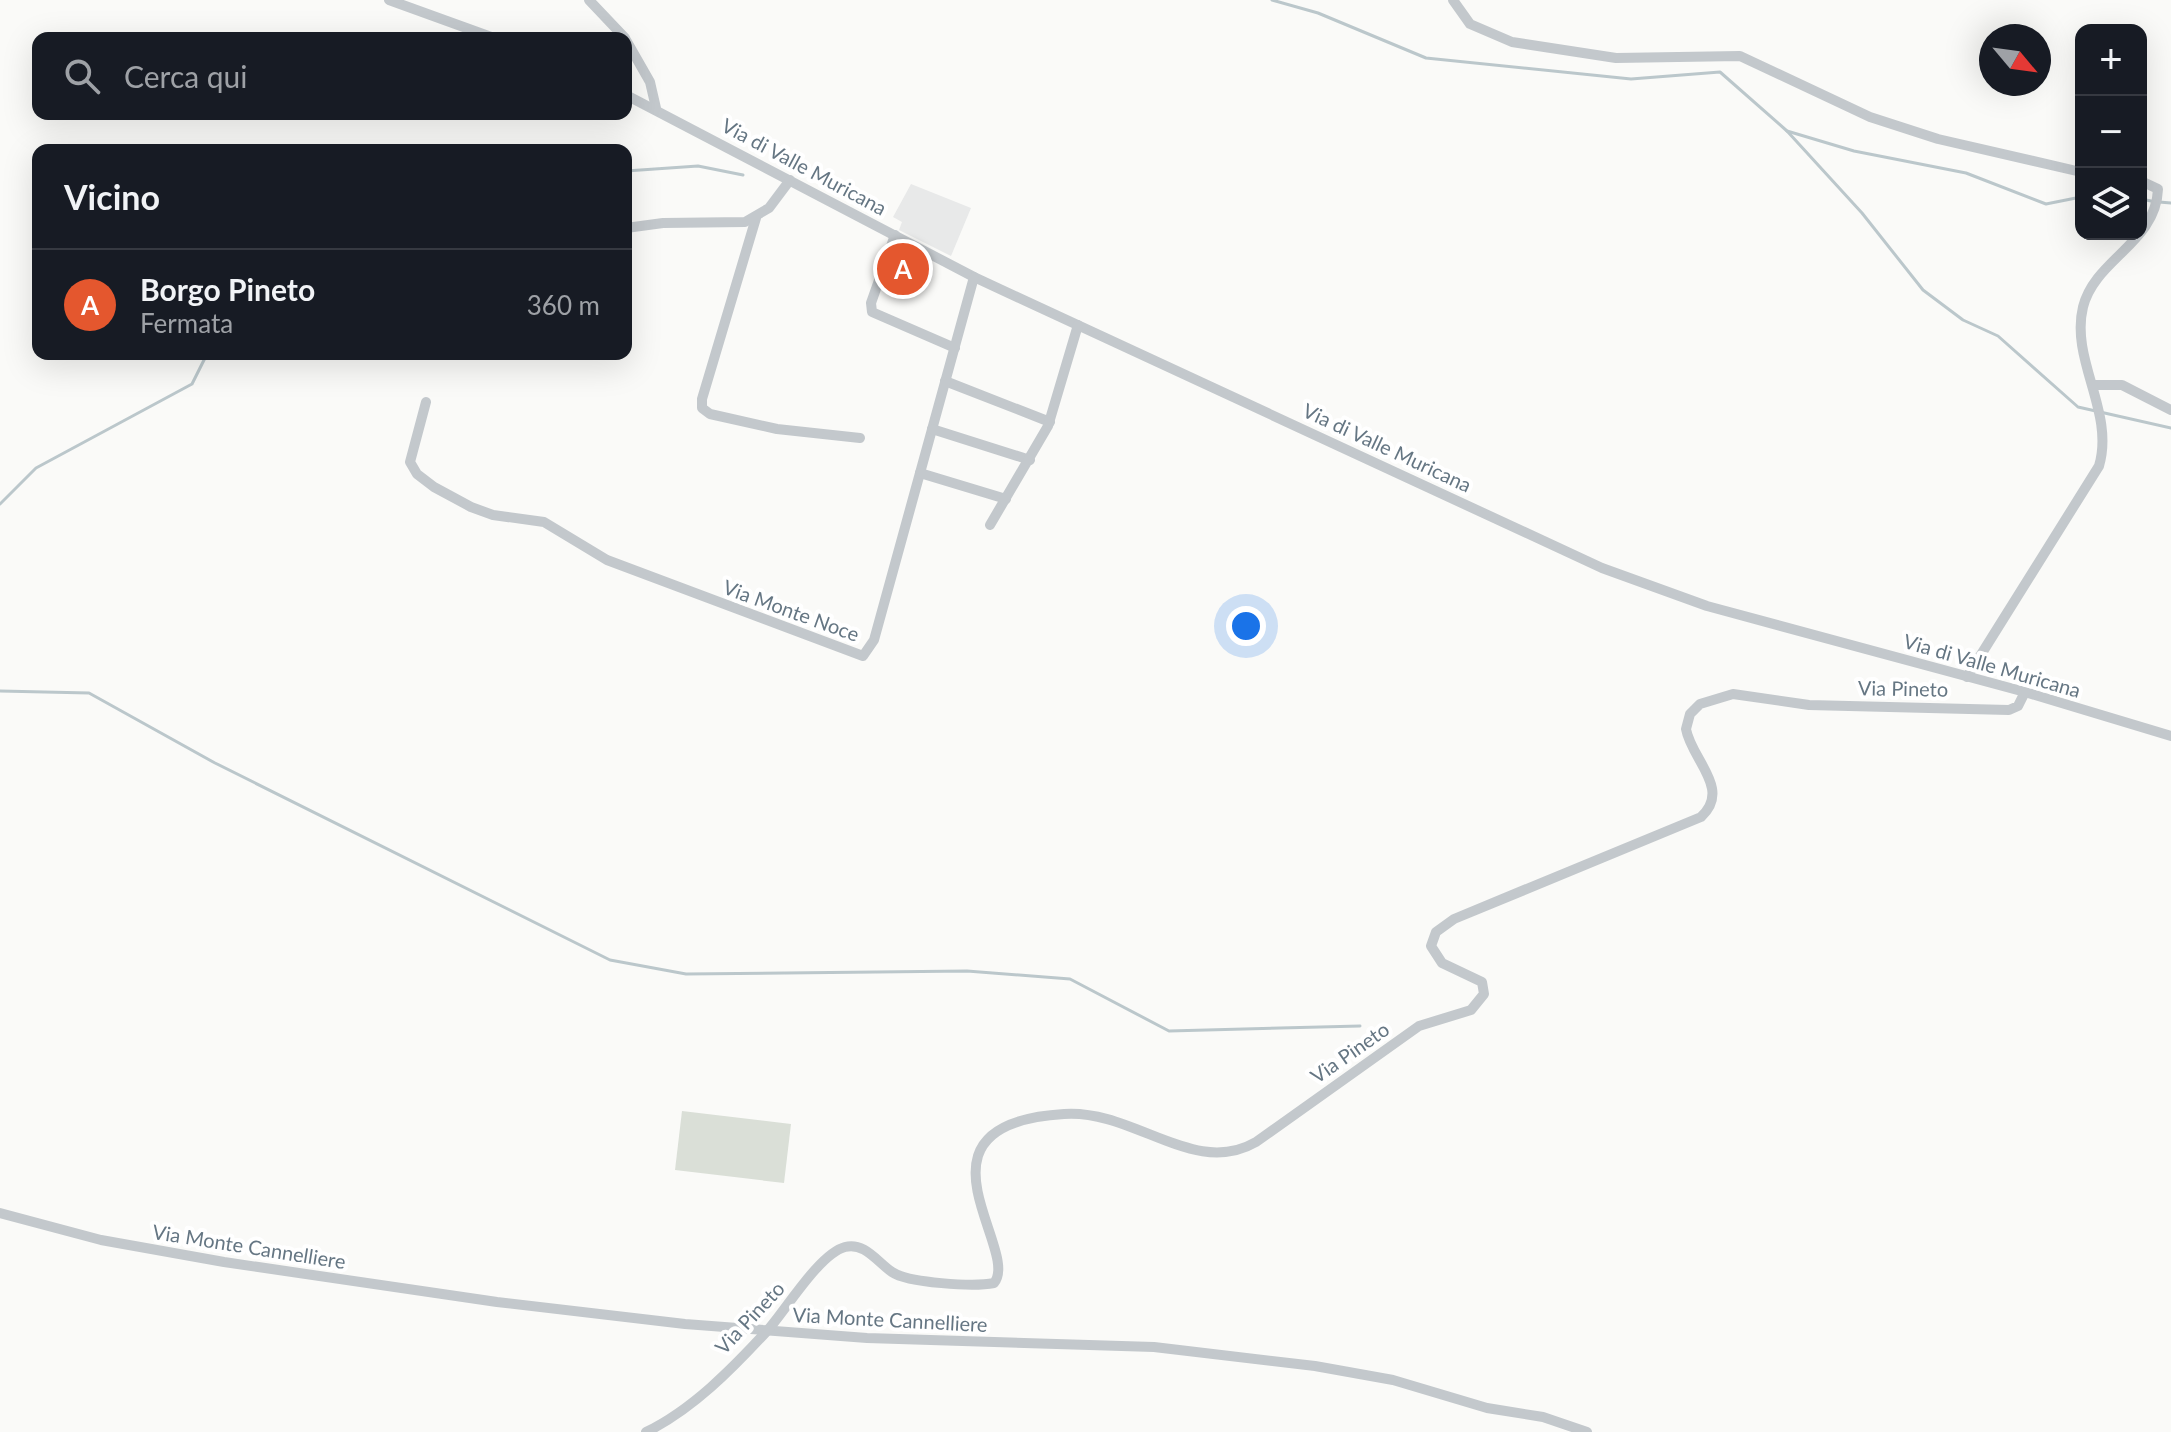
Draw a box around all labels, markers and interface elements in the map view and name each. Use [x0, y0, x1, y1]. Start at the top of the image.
north arrow [1979, 24, 2051, 96]
map controls [2075, 24, 2147, 240]
button: + [2075, 24, 2147, 96]
search box [32, 32, 632, 120]
icon: search [60, 54, 104, 98]
text: Cerca qui [124, 58, 248, 94]
button: − [2075, 96, 2147, 168]
street label: Via di Valle Muricana [718, 113, 891, 220]
button: layers [2075, 168, 2147, 240]
text: Vicino [64, 176, 160, 217]
pin: A [877, 239, 929, 299]
text: Borgo Pineto [140, 271, 315, 307]
text: A [81, 289, 99, 321]
text: 360 m [527, 289, 600, 321]
text: Fermata [140, 307, 233, 339]
street label: Via di Valle Muricana [1299, 398, 1475, 497]
street label: Via Monte Noce [720, 574, 863, 646]
your location [1226, 606, 1266, 646]
street label: Via di Valle Muricana [1901, 628, 2084, 702]
street label: Via Pineto [1858, 675, 1948, 701]
street label: Via Pineto [1306, 1016, 1393, 1088]
street label: Via Monte Cannelliere [151, 1219, 347, 1273]
street label: Via Pineto [710, 1276, 789, 1359]
street label: Via Monte Cannelliere [792, 1302, 988, 1336]

